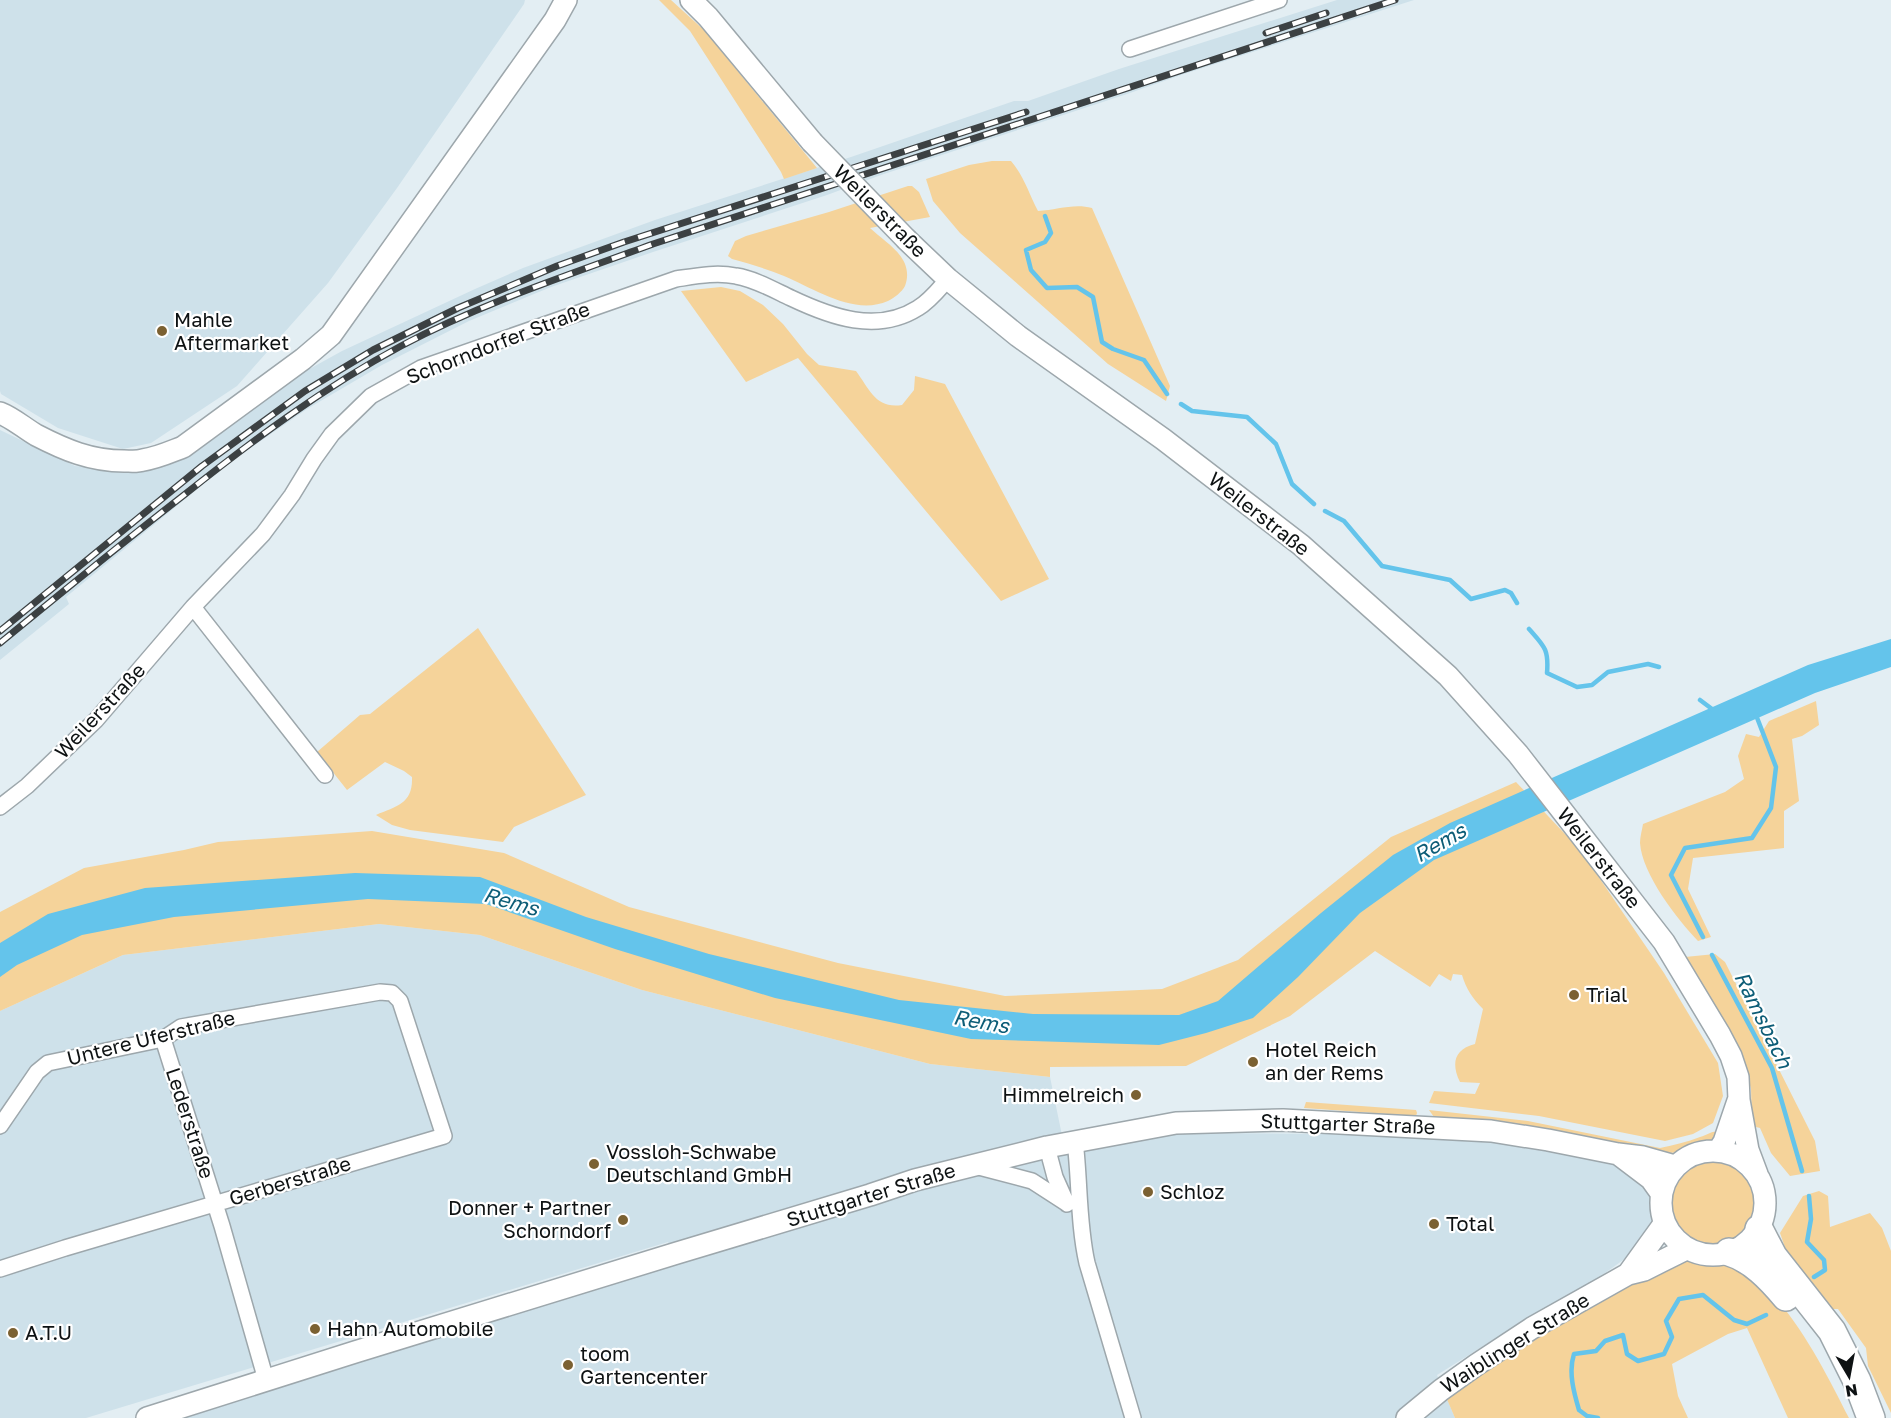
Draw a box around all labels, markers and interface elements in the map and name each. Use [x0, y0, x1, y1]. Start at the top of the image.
street label: Weilerstraße [829, 159, 932, 262]
street label: Schorndorfer Straße [402, 296, 593, 388]
place label: Mahle Aftermarket [174, 307, 289, 354]
marker: Mahle Aftermarket [155, 324, 169, 338]
street label: Weilerstraße [1204, 466, 1315, 560]
street label: Weilerstraße [49, 658, 150, 763]
street label: Weilerstraße [1553, 802, 1647, 913]
water label: Rems [1409, 816, 1471, 867]
water label: Rems [481, 881, 543, 921]
water label: Ramsbach [1729, 967, 1799, 1073]
place label: Trial [1586, 982, 1627, 1006]
marker: Trial [1567, 988, 1581, 1002]
water label: Rems [951, 1003, 1012, 1039]
street label: Untere Uferstraße [64, 1005, 237, 1070]
place label: Hotel Reich an der Rems [1265, 1037, 1384, 1084]
marker: Hotel Reich an der Rems [1246, 1055, 1260, 1069]
street label: Lederstraße [162, 1064, 220, 1181]
place label: Himmelreich [1002, 1082, 1124, 1106]
marker: Himmelreich [1129, 1088, 1143, 1102]
street label: Stuttgarter Straße [1260, 1108, 1436, 1138]
place label: Vossloh-Schwabe Deutschland GmbH [606, 1139, 792, 1186]
street label: Gerberstraße [226, 1150, 353, 1210]
marker: Vossloh-Schwabe Deutschland GmbH [587, 1157, 601, 1171]
street label: Stuttgarter Straße [784, 1157, 958, 1231]
place label: Schloz [1160, 1179, 1224, 1203]
marker: Schloz [1141, 1185, 1155, 1199]
place label: Donner + Partner Schorndorf [448, 1195, 611, 1242]
place label: Total [1446, 1211, 1494, 1235]
marker: Donner + Partner Schorndorf [616, 1213, 630, 1227]
marker: Total [1427, 1217, 1441, 1231]
street label: Waiblinger Straße [1436, 1287, 1593, 1398]
place label: Hahn Automobile [327, 1316, 493, 1340]
place label: A.T.U [25, 1320, 72, 1344]
marker: Hahn Automobile [308, 1322, 322, 1336]
marker: A.T.U [6, 1326, 20, 1340]
place label: toom Gartencenter [580, 1341, 708, 1388]
north arrow [1819, 1346, 1879, 1406]
marker: toom Gartencenter [561, 1358, 575, 1372]
text: N [1844, 1380, 1859, 1402]

